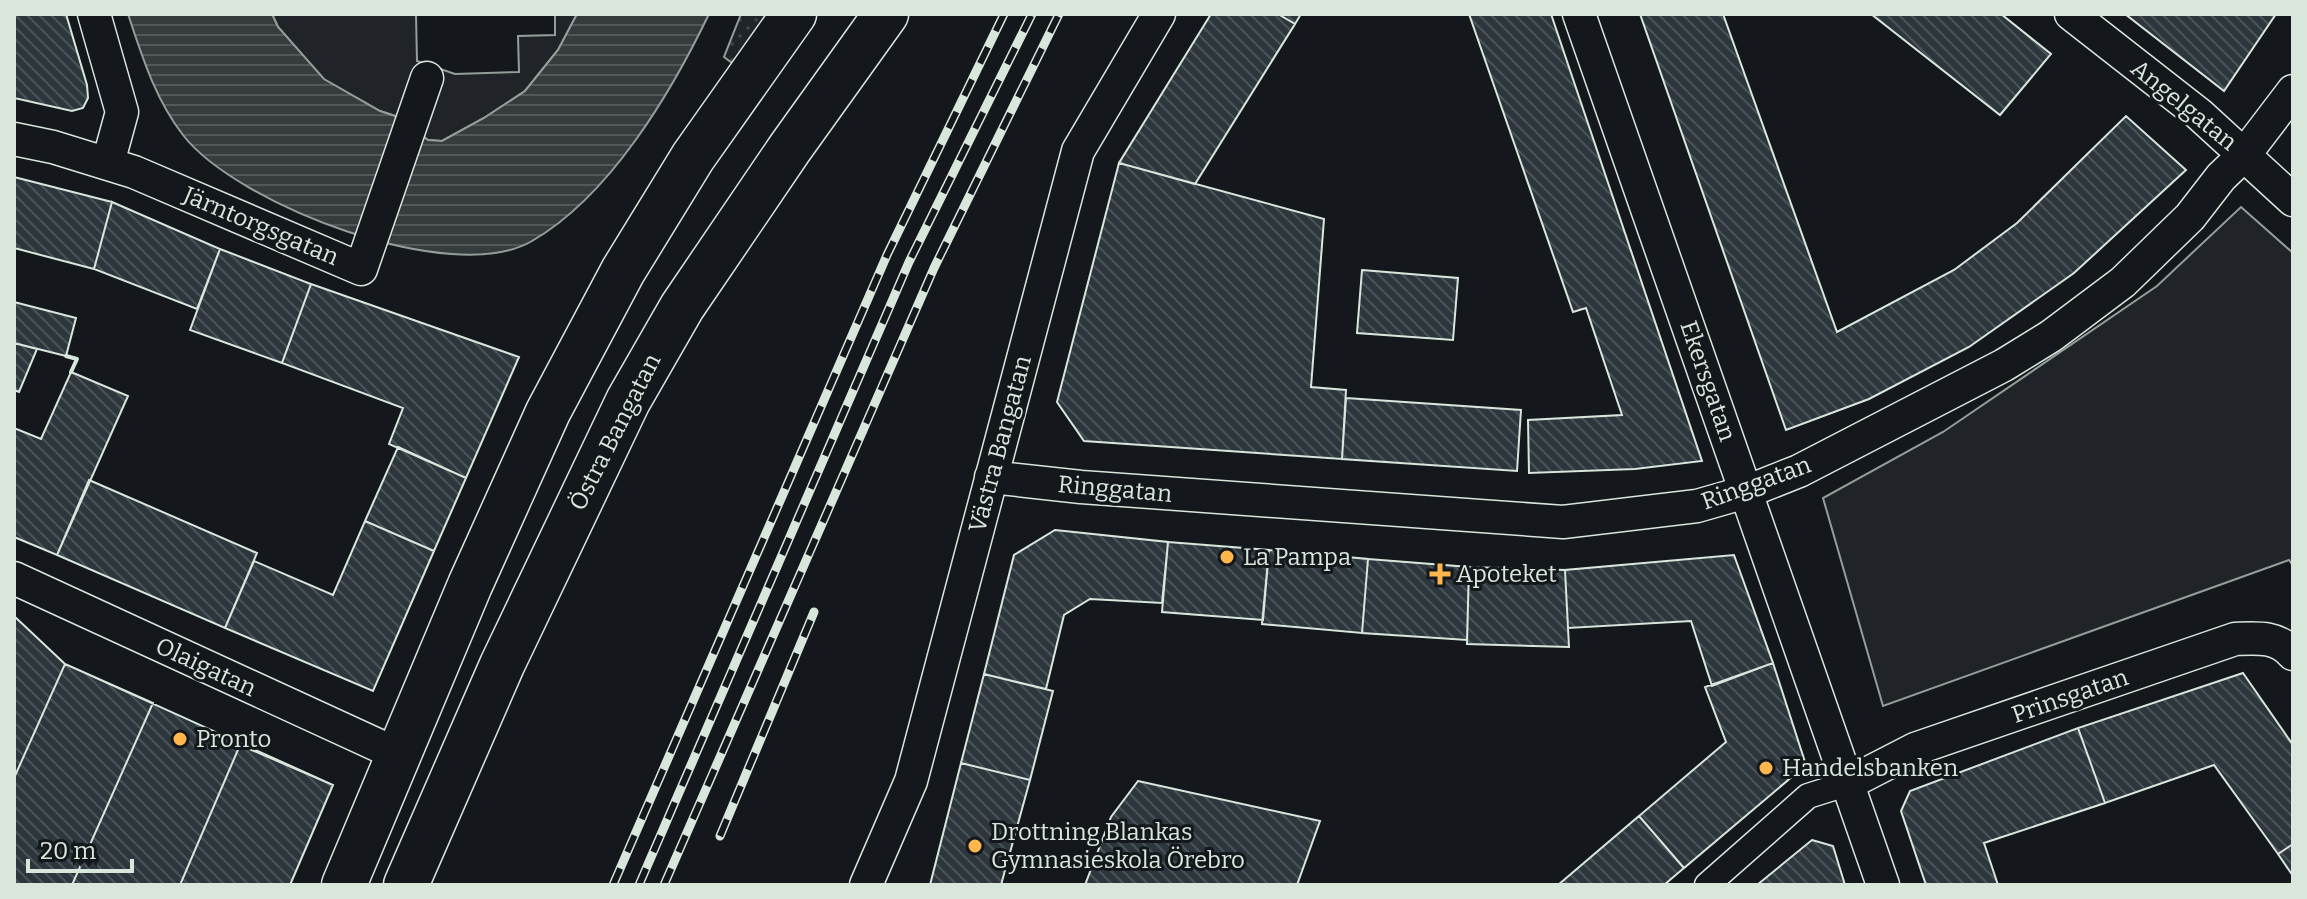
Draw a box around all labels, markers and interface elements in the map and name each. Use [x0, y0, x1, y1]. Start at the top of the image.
street label: Angelgatan [2125, 54, 2243, 156]
street label: Järntorgsgatan [178, 180, 343, 271]
street label: Ekersgatan [1674, 317, 1742, 445]
street label: Östra Bangatan [563, 349, 667, 515]
street label: Västra Bangatan [963, 352, 1037, 536]
street label: Ringgatan [1697, 450, 1815, 516]
street label: Ringgatan [1057, 470, 1173, 508]
place label: La Pampa [1243, 543, 1351, 571]
marker: La Pampa [1218, 548, 1236, 566]
place label: Apoteket [1456, 560, 1557, 588]
marker: Apoteket [1431, 565, 1449, 583]
street label: Olaigatan [151, 632, 261, 702]
street label: Prinsgatan [2008, 663, 2132, 729]
place label: Pronto [196, 725, 271, 753]
marker: Pronto [171, 730, 189, 748]
place label: Handelsbanken [1782, 754, 1958, 782]
marker: Handelsbanken [1757, 759, 1775, 777]
place label: Drottning Blankas Gymnasieskola Örebro [991, 818, 1245, 874]
scale bar [28, 823, 132, 873]
text: 20 m [40, 837, 96, 865]
marker: Drottning Blankas Gymnasieskola Örebro [966, 837, 984, 855]

